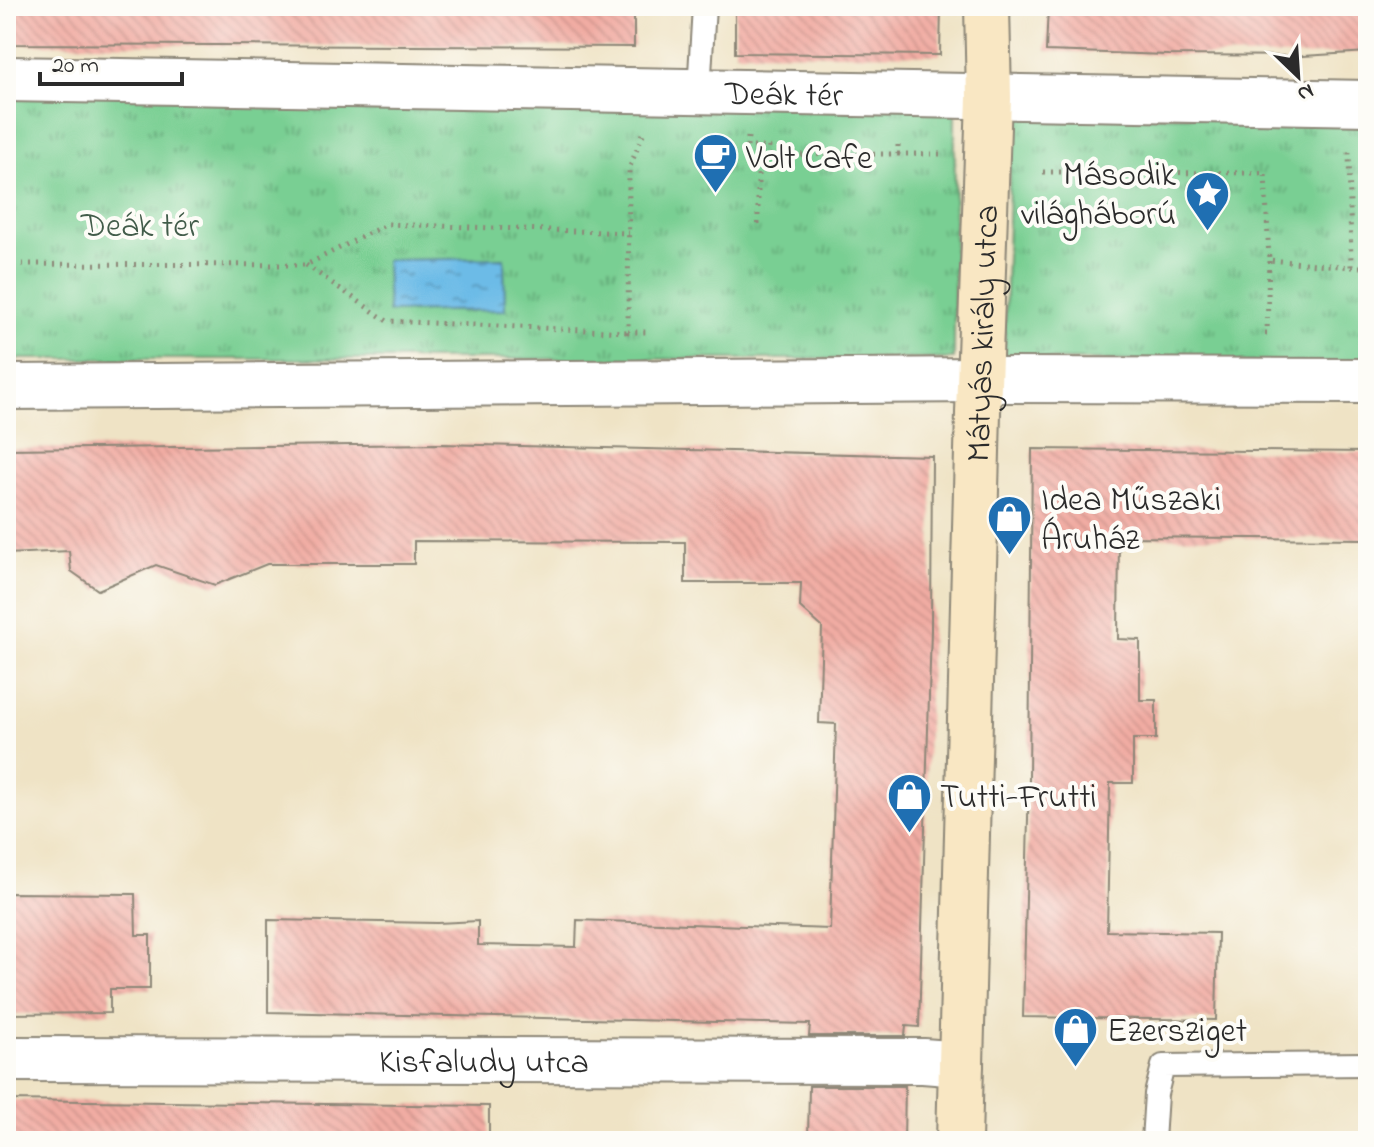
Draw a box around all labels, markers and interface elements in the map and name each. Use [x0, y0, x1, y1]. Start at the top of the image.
scale bar [40, 36, 182, 86]
north arrow [1258, 36, 1338, 116]
text: 20 m [52, 49, 99, 84]
street label: Deák tér [723, 71, 844, 123]
text: N [1292, 74, 1319, 109]
cafe icon: Volt Cafe [691, 132, 739, 195]
place label: Volt Cafe [745, 135, 873, 185]
place label: Második világháború [1021, 152, 1176, 241]
place icon: Második világháború [1183, 169, 1231, 232]
park label: Deák tér [80, 203, 199, 253]
street label: Mátyás király utca [956, 204, 1014, 463]
place label: Idea Műszaki Áruház [1041, 477, 1221, 566]
shop icon: Idea Műszaki Áruház [986, 494, 1034, 557]
shop icon: Tutti-Frutti [885, 771, 933, 834]
place label: Tutti-Frutti [940, 774, 1097, 824]
shop icon: Ezersziget [1052, 1005, 1100, 1068]
place label: Ezersziget [1107, 1008, 1247, 1058]
street label: Kisfaludy utca [379, 1039, 589, 1089]

